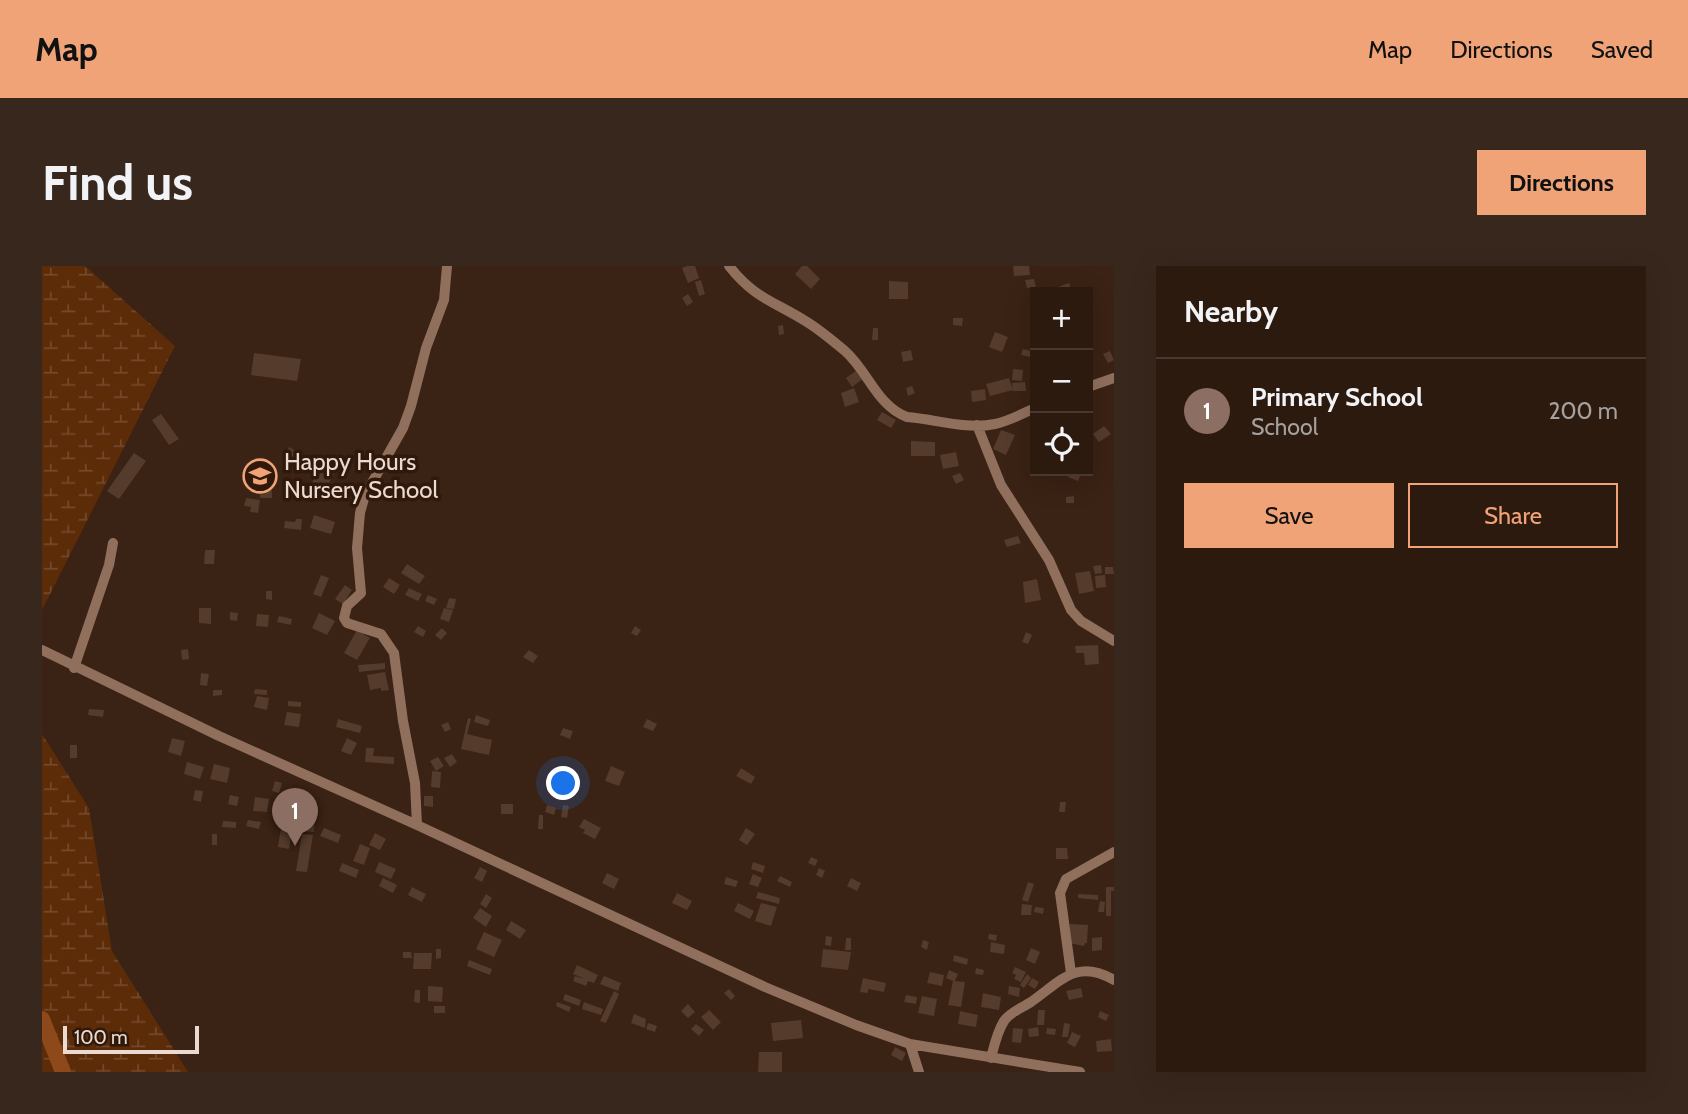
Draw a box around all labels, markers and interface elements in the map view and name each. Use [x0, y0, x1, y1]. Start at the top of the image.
text: Map [35, 29, 98, 69]
text: Map [1368, 35, 1412, 64]
text: Directions [1450, 35, 1553, 64]
text: Saved [1591, 35, 1653, 64]
button: Directions [1477, 150, 1646, 215]
text: Find us [42, 153, 193, 212]
map controls [1030, 287, 1093, 476]
button: + [1030, 287, 1093, 350]
text: Nearby [1184, 293, 1278, 330]
button: − [1030, 350, 1093, 413]
text: Primary School [1251, 381, 1423, 413]
text: 1 [1203, 397, 1211, 425]
text: 200 m [1548, 397, 1618, 425]
button: locate [1030, 413, 1093, 476]
text: School [1251, 413, 1318, 441]
place label: Happy Hours Nursery School [284, 447, 438, 504]
school or university icon: Happy Hours Nursery School [241, 457, 279, 495]
button: Save [1184, 483, 1394, 548]
button: Share [1408, 483, 1618, 548]
your location [546, 766, 580, 800]
pin: 1 [272, 788, 318, 846]
scale bar [63, 1023, 200, 1055]
text: 100 m [74, 1026, 128, 1049]

